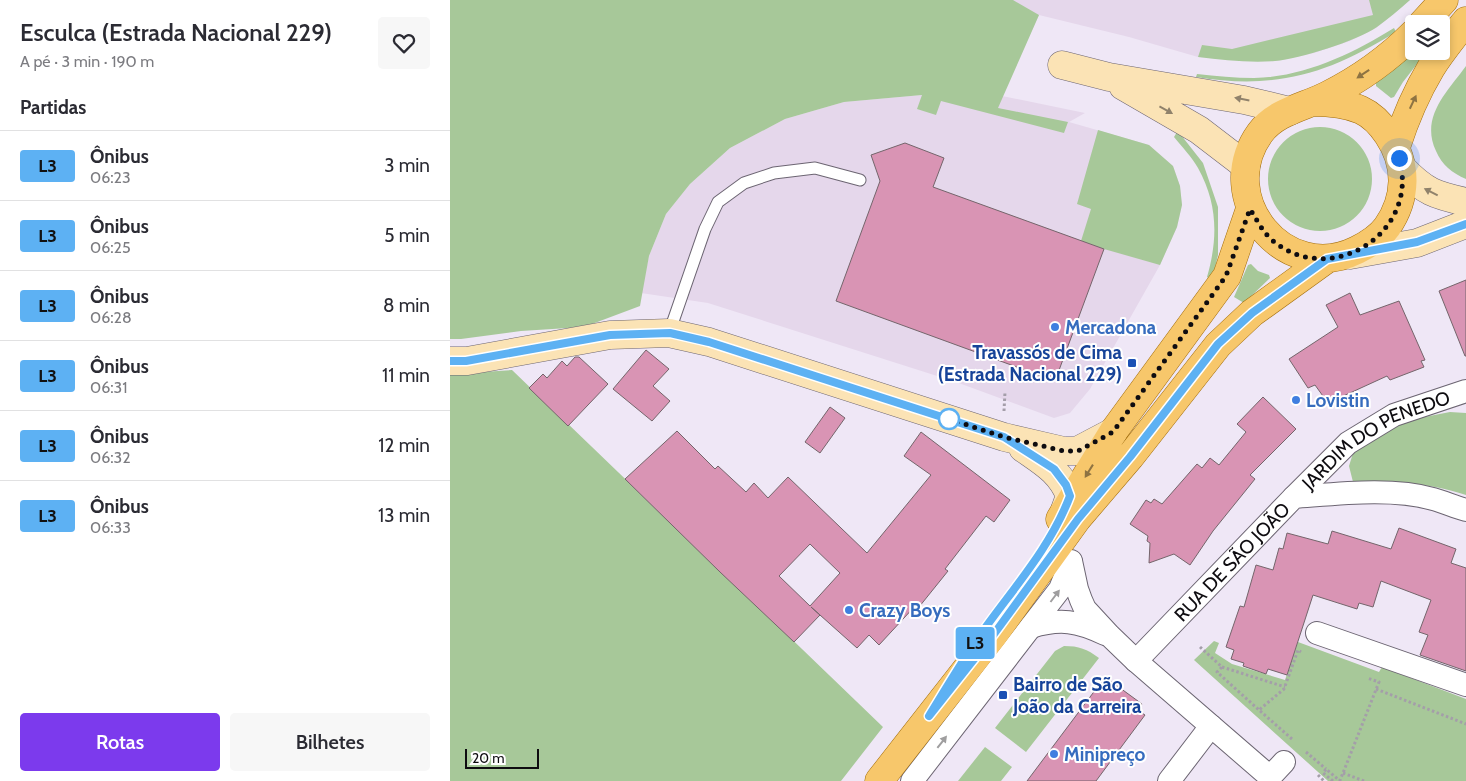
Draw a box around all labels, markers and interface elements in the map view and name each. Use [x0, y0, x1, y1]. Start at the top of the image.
map controls [1405, 15, 1450, 60]
button: layers [1405, 15, 1450, 60]
button: heart [378, 17, 430, 69]
text: Esculca (Estrada Nacional 229) [20, 18, 332, 47]
text: A pé · 3 min · 190 m [20, 52, 154, 71]
one-way arrow [1356, 70, 1369, 79]
one-way arrow [1409, 94, 1418, 109]
one-way arrow [1234, 95, 1250, 103]
text: Partidas [20, 96, 86, 119]
one-way arrow [1159, 106, 1173, 115]
text: Ônibus [90, 145, 149, 168]
your location [1387, 146, 1412, 171]
text: 3 min [384, 154, 430, 177]
text: L3 [38, 155, 57, 177]
text: 06:23 [90, 168, 131, 187]
one-way arrow [1424, 187, 1438, 195]
text: Ônibus [90, 215, 149, 238]
text: 5 min [384, 224, 430, 247]
text: L3 [38, 225, 57, 247]
text: 06:25 [90, 238, 131, 257]
text: Ônibus [90, 285, 149, 308]
text: 8 min [383, 294, 430, 317]
text: L3 [38, 295, 57, 317]
text: 06:28 [90, 308, 132, 327]
place label: Mercadona [1065, 316, 1157, 339]
marker: Mercadona [1049, 321, 1061, 333]
place label: Travassós de Cima (Estrada Nacional 229) [938, 341, 1123, 386]
text: Ônibus [90, 355, 149, 378]
marker: Travassós de Cima (Estrada Nacional 229) [1126, 357, 1138, 369]
text: 11 min [382, 364, 430, 387]
text: L3 [38, 365, 57, 387]
text: 06:31 [90, 378, 127, 397]
street label: JARDIM DO PENEDO [1297, 386, 1453, 495]
place label: Lovistin [1306, 389, 1370, 412]
marker: Lovistin [1290, 394, 1302, 406]
unlabelled marker [938, 408, 960, 430]
text: Ônibus [90, 425, 149, 448]
text: 12 min [378, 434, 430, 457]
text: L3 [38, 435, 57, 457]
text: 06:32 [90, 448, 131, 467]
one-way arrow [1084, 465, 1093, 478]
text: Ônibus [90, 495, 149, 518]
street label: RUA DE SÃO JOÃO [1170, 498, 1295, 626]
text: 13 min [378, 504, 430, 527]
text: L3 [38, 505, 57, 527]
text: 06:33 [90, 518, 131, 537]
one-way arrow [1050, 589, 1060, 603]
place label: Crazy Boys [859, 599, 950, 622]
marker: Crazy Boys [843, 604, 855, 616]
line badge: L3 [952, 627, 998, 659]
text: L3 [966, 632, 984, 654]
place label: Bairro de São João da Carreira [1012, 673, 1142, 718]
marker: Bairro de São João da Carreira [997, 689, 1009, 701]
button: Rotas [20, 713, 220, 771]
button: Bilhetes [230, 713, 430, 771]
one-way arrow [936, 736, 947, 749]
place label: Minipreço [1064, 743, 1146, 766]
scale bar [465, 746, 539, 769]
marker: Minipreço [1048, 748, 1060, 760]
text: 20 m [472, 749, 505, 767]

